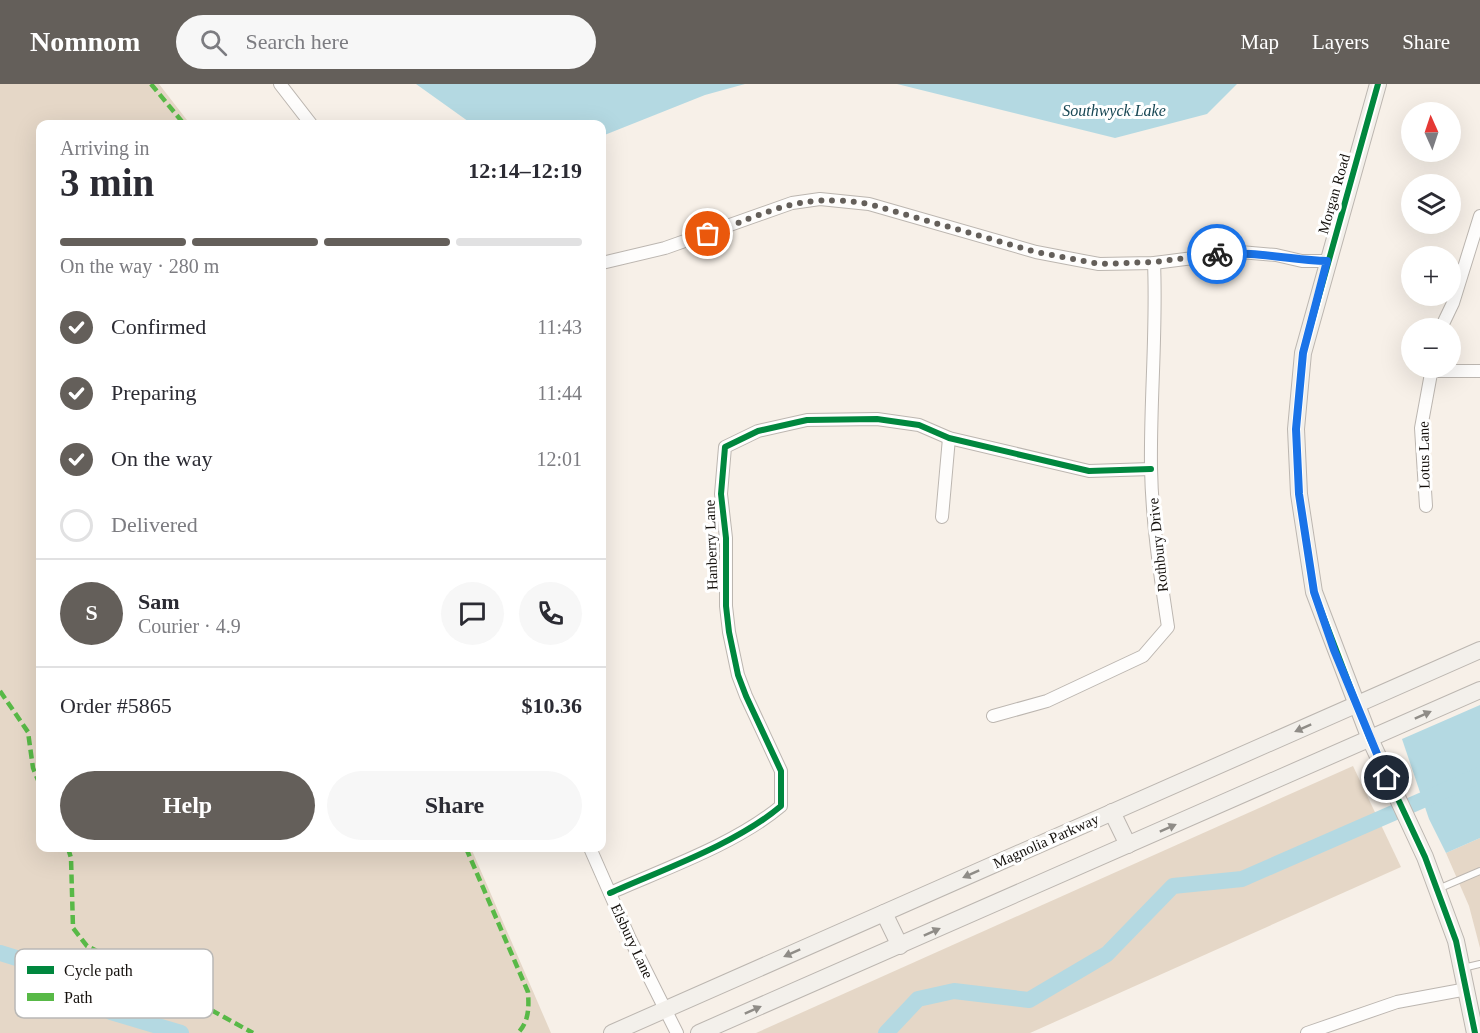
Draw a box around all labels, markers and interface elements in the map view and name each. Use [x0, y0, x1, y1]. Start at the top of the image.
search box [176, 15, 596, 69]
text: Nomnom [30, 26, 140, 57]
icon: search [197, 26, 230, 59]
text: Search here [245, 29, 349, 54]
text: Map [1241, 30, 1279, 54]
text: Layers [1312, 30, 1369, 54]
text: Share [1402, 30, 1450, 54]
water label: Southwyck Lake [1062, 102, 1166, 120]
north arrow [1401, 102, 1461, 162]
map controls [1401, 102, 1461, 378]
text: Arriving in [60, 137, 149, 159]
street label: Morgan Road [1315, 152, 1353, 236]
text: 12:14–12:19 [468, 158, 582, 183]
text: 3 min [60, 161, 154, 204]
button: layers [1401, 174, 1461, 234]
pin [682, 208, 733, 259]
icon: bag [691, 217, 724, 250]
courier [1187, 224, 1247, 284]
icon: bike [1201, 238, 1234, 271]
button: + [1401, 246, 1461, 306]
text: On the way · 280 m [60, 255, 219, 277]
icon: check [60, 311, 93, 344]
text: Confirmed [111, 314, 206, 339]
text: 11:43 [537, 316, 582, 338]
button: − [1401, 318, 1461, 378]
icon: check [60, 377, 93, 410]
text: Preparing [111, 380, 197, 405]
text: 11:44 [537, 382, 582, 404]
street label: Lotus Lane [1415, 421, 1433, 489]
icon: check [60, 443, 93, 476]
text: On the way [111, 446, 212, 471]
text: 12:01 [536, 448, 582, 470]
street label: Rothbury Drive [1145, 497, 1171, 593]
street label: Hanberry Lane [701, 499, 721, 590]
text: Delivered [111, 512, 198, 537]
button: chat [441, 582, 504, 645]
button: phone [519, 582, 582, 645]
text: Sam [138, 589, 180, 614]
text: S [85, 600, 98, 625]
text: Courier · 4.9 [138, 615, 241, 637]
text: Order #5865 [60, 693, 172, 718]
text: $10.36 [522, 693, 582, 718]
one-way arrow [1415, 710, 1433, 720]
one-way arrow [1294, 723, 1311, 732]
pin [1361, 752, 1412, 803]
icon: home [1370, 761, 1403, 794]
button: Help [60, 771, 315, 840]
button: Share [327, 771, 582, 840]
street label: Magnolia Parkway [991, 810, 1102, 871]
one-way arrow [1159, 822, 1177, 832]
one-way arrow [962, 870, 979, 879]
street label: Elsbury Lane [608, 901, 656, 981]
one-way arrow [923, 927, 940, 936]
one-way arrow [783, 948, 801, 958]
legend [15, 949, 213, 1018]
text: Cycle path [64, 962, 133, 980]
text: Path [64, 989, 92, 1006]
one-way arrow [744, 1004, 762, 1014]

